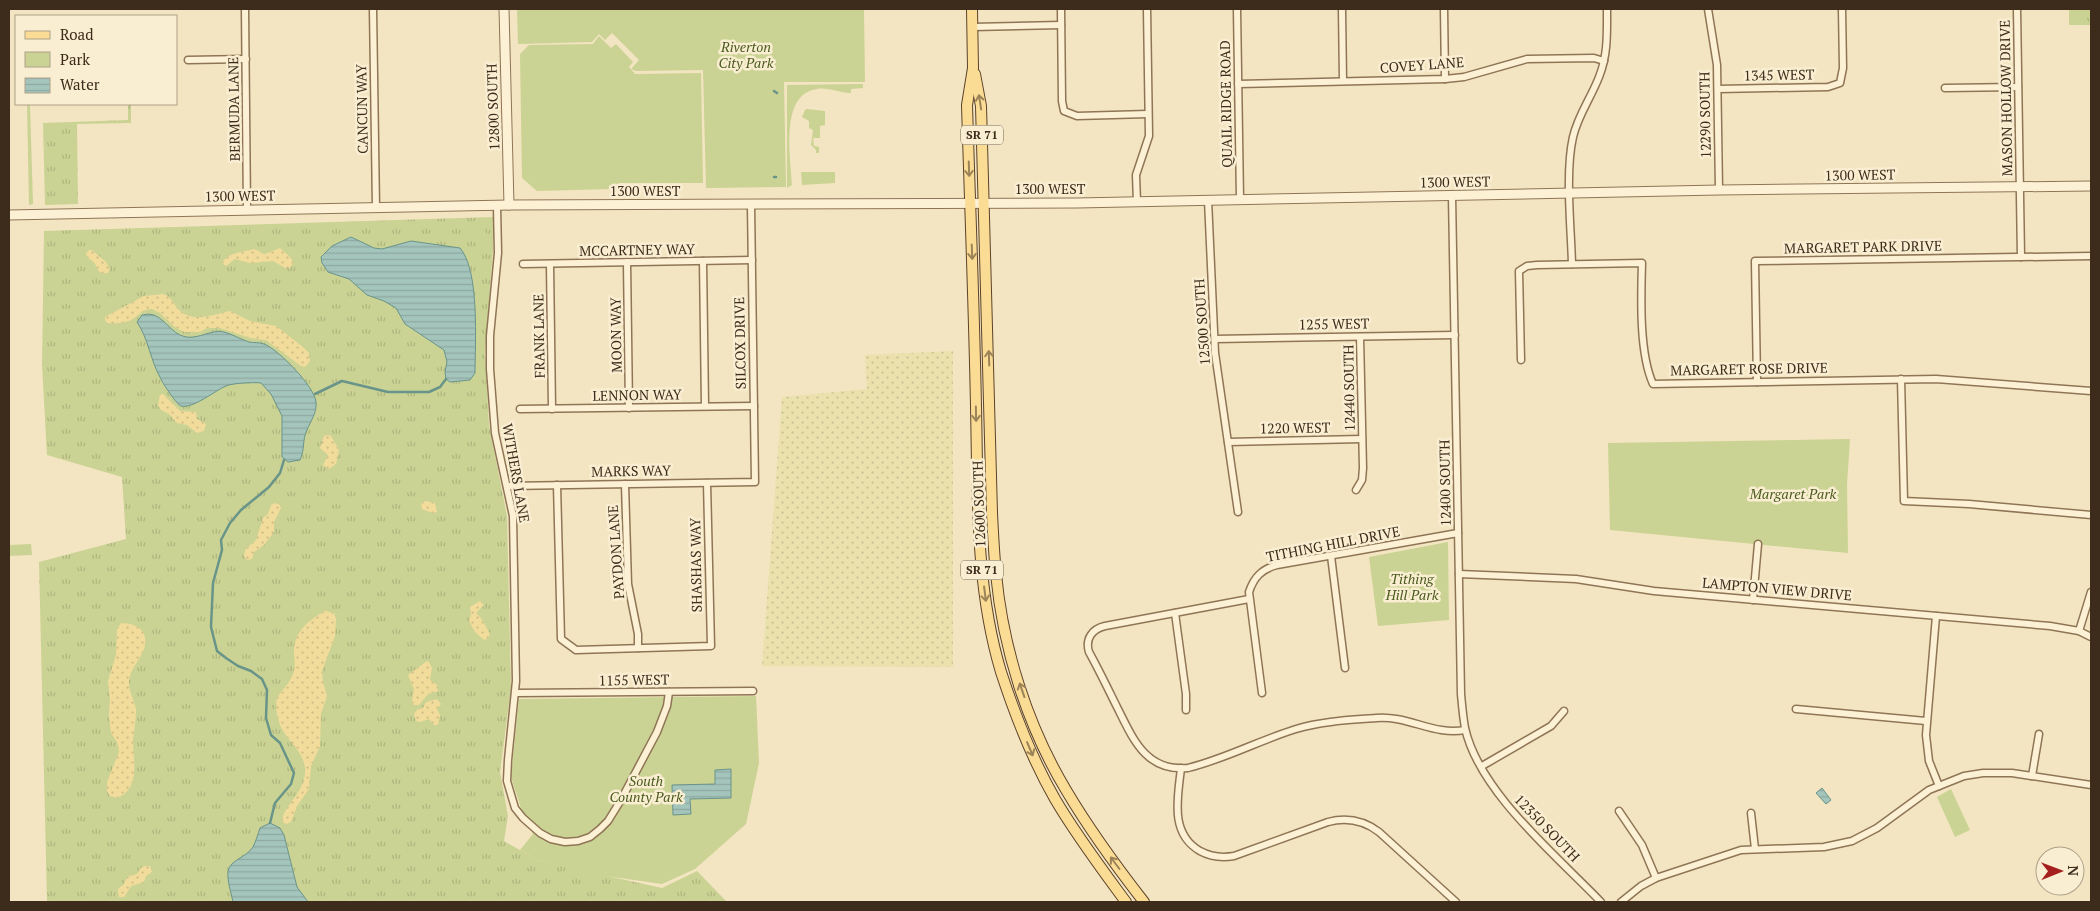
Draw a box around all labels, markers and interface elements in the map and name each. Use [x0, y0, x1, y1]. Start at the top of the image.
legend [15, 15, 178, 105]
street label: MASON HOLLOW DRIVE [1995, 20, 2016, 177]
text: Road [60, 24, 93, 44]
park label: Riverton City Park [719, 37, 774, 72]
street label: QUAIL RIDGE ROAD [1215, 40, 1236, 168]
text: Park [60, 49, 90, 69]
street label: COVEY LANE [1379, 52, 1465, 77]
street label: BERMUDA LANE [223, 56, 244, 162]
street label: CANCUN WAY [351, 63, 372, 154]
street label: 12800 SOUTH [481, 63, 504, 151]
street label: 1345 WEST [1744, 64, 1815, 85]
street label: 12290 SOUTH [1694, 71, 1715, 159]
text: Water [60, 74, 100, 94]
one-way arrow [975, 94, 985, 110]
road number: SR 71 [961, 126, 1003, 144]
one-way arrow [964, 160, 974, 176]
street label: 1300 WEST [1825, 164, 1896, 185]
street label: 1300 WEST [1420, 171, 1491, 192]
street label: 1300 WEST [1015, 179, 1086, 198]
street label: 1300 WEST [610, 181, 681, 200]
street label: 1300 WEST [205, 185, 276, 206]
street label: MARGARET PARK DRIVE [1784, 236, 1942, 257]
street label: MCCARTNEY WAY [579, 239, 696, 260]
one-way arrow [967, 243, 976, 259]
street label: 12500 SOUTH [1189, 278, 1214, 366]
street label: FRANK LANE [528, 294, 549, 378]
street label: MOON WAY [605, 296, 626, 373]
street label: SILCOX DRIVE [729, 297, 750, 389]
street label: 1255 WEST [1299, 313, 1370, 334]
street label: 12440 SOUTH [1338, 344, 1359, 432]
one-way arrow [984, 351, 994, 367]
street label: MARGARET ROSE DRIVE [1670, 358, 1828, 379]
street label: LENNON WAY [592, 384, 683, 405]
one-way arrow [971, 406, 981, 422]
street label: 1220 WEST [1260, 417, 1331, 438]
street label: WITHERS LANE [498, 422, 535, 524]
street label: 12400 SOUTH [1434, 439, 1455, 527]
street label: MARKS WAY [591, 460, 672, 481]
street label: 12600 SOUTH [967, 460, 990, 548]
park label: Margaret Park [1749, 484, 1837, 503]
street label: PAYDON LANE [603, 504, 628, 600]
street label: SHASHAS WAY [685, 517, 706, 612]
street label: TITHING HILL DRIVE [1264, 521, 1401, 566]
road number: SR 71 [961, 560, 1003, 580]
park label: Tithing Hill Park [1385, 569, 1439, 604]
street label: LAMPTON VIEW DRIVE [1701, 572, 1853, 605]
one-way arrow [980, 585, 990, 601]
street label: 1155 WEST [599, 669, 670, 690]
one-way arrow [1016, 682, 1026, 698]
one-way arrow [1026, 741, 1035, 756]
park label: South County Park [609, 771, 683, 806]
street label: 12350 SOUTH [1510, 790, 1584, 865]
north arrow [2035, 846, 2085, 896]
one-way arrow [1109, 857, 1120, 870]
text: N [2064, 865, 2083, 877]

